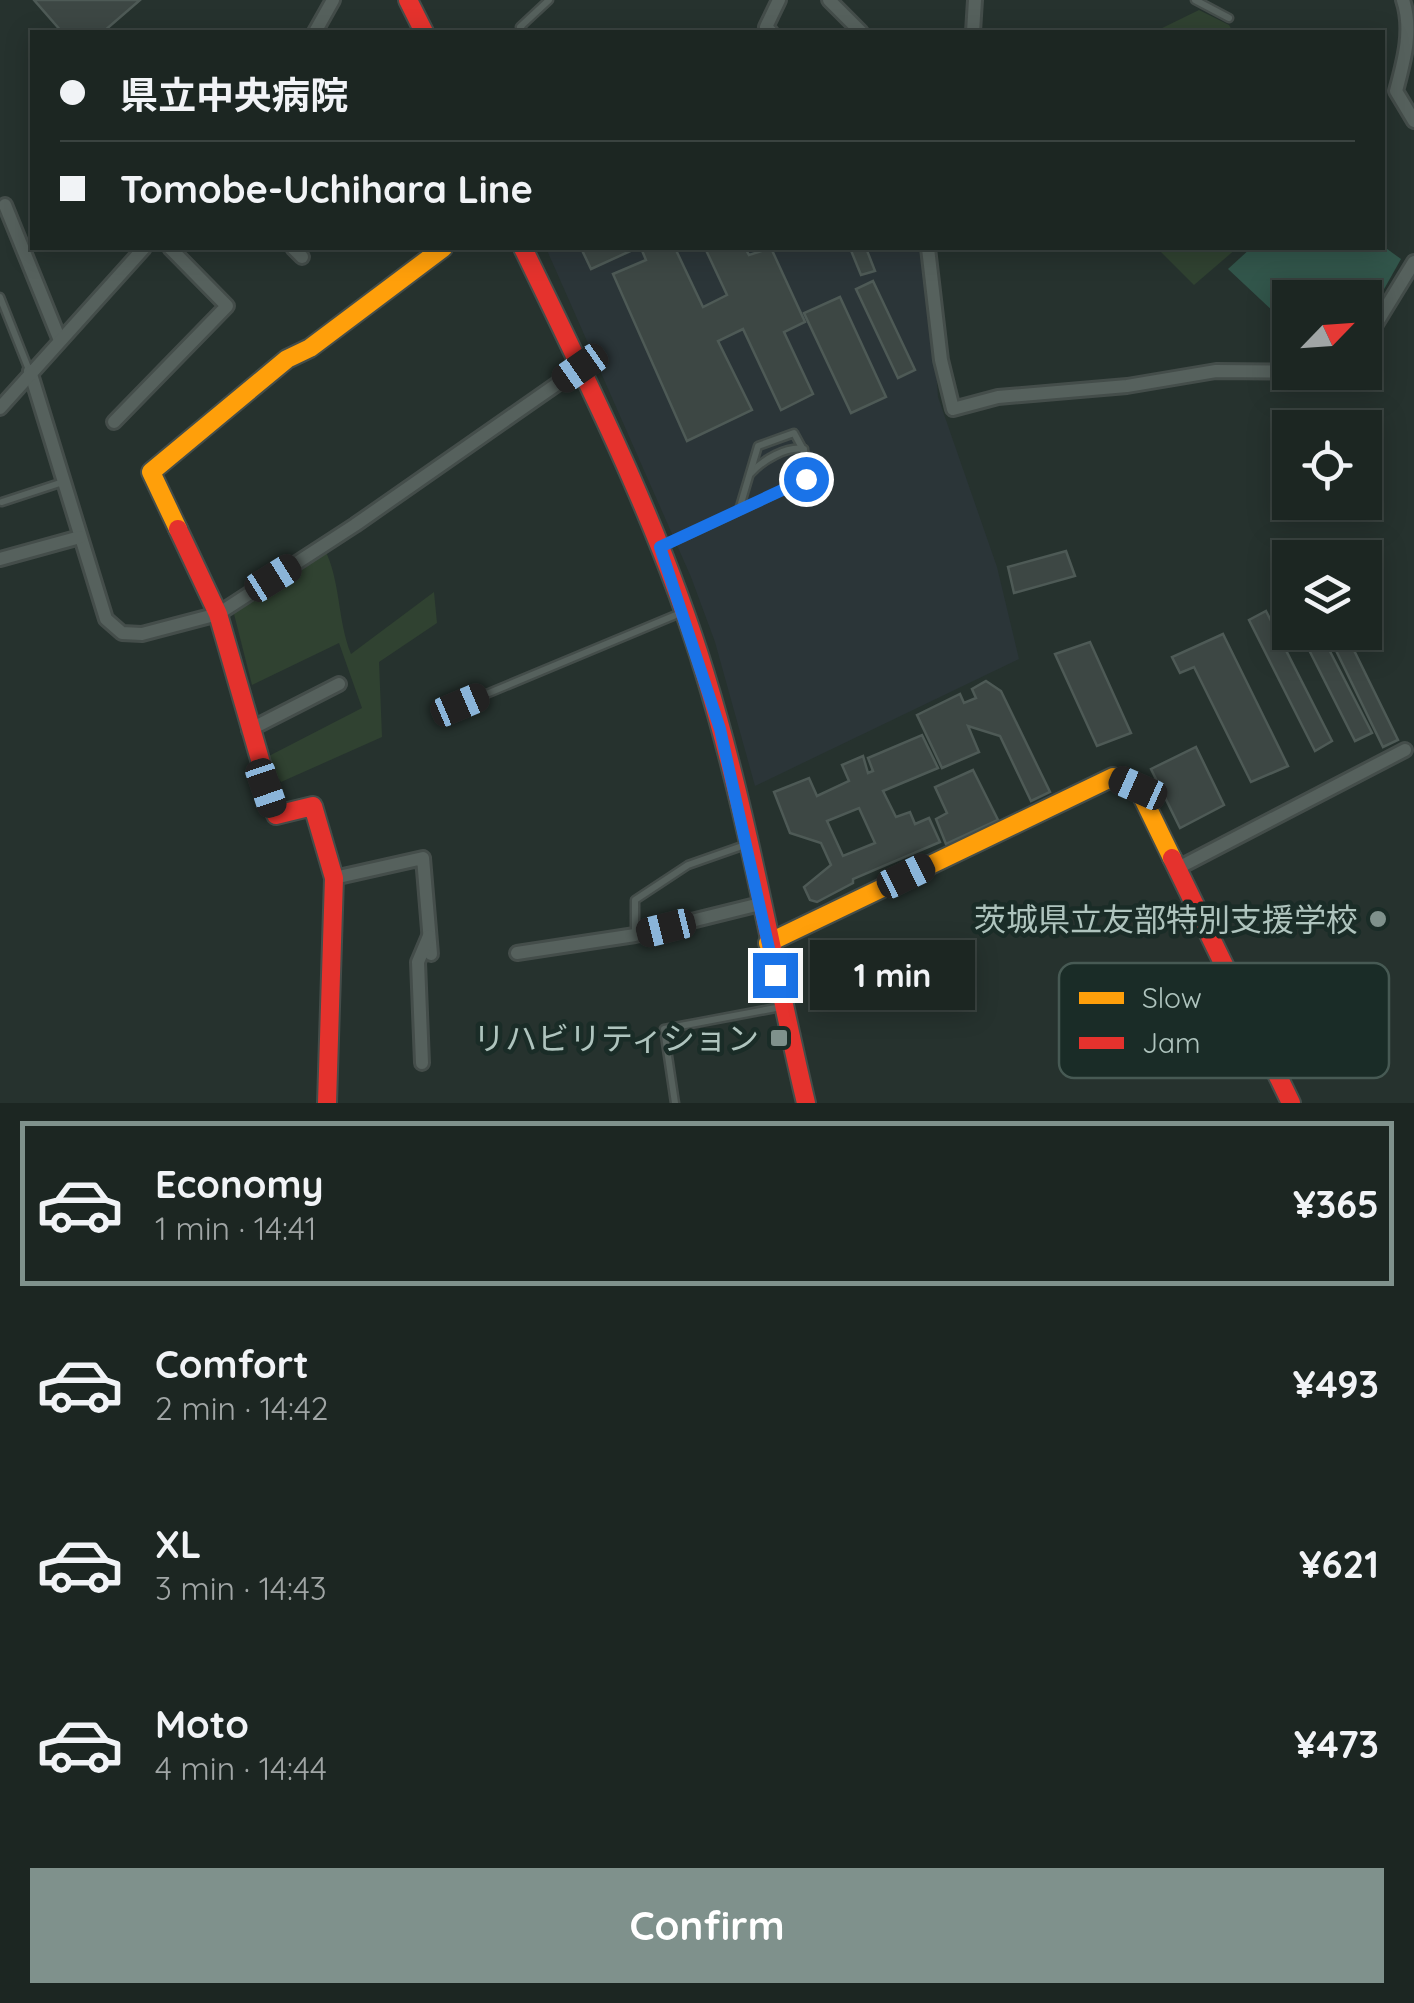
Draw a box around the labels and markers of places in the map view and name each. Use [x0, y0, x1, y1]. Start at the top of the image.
place label: 茨城県立友部特別支援学校 [974, 899, 1358, 939]
marker: 茨城県立友部特別支援学校 [1367, 908, 1389, 930]
place label: リハビリティション [473, 1018, 759, 1058]
marker: リハビリティション [768, 1027, 790, 1049]

